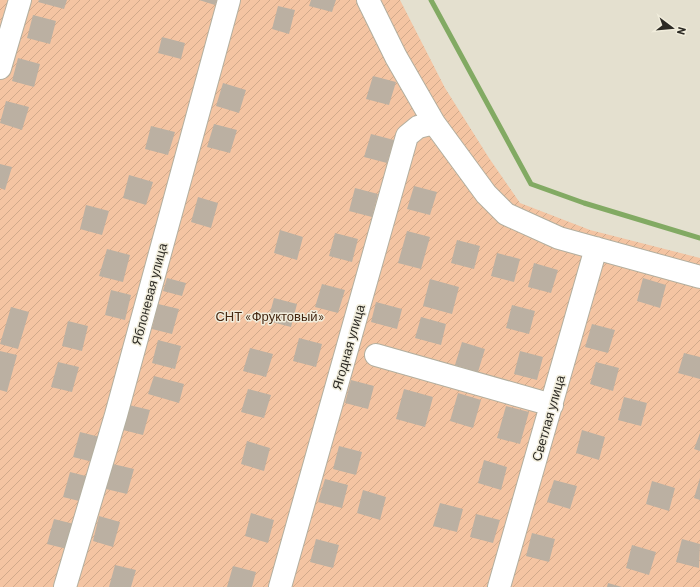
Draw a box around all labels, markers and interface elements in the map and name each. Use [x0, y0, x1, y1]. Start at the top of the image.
north arrow [652, 8, 692, 48]
text: N [675, 26, 689, 36]
street label: Яблоневая улица [128, 240, 171, 347]
street label: Ягодная улица [328, 302, 368, 392]
park label: СНТ «Фруктовый» [215, 308, 325, 324]
street label: Светлая улица [528, 372, 568, 463]

